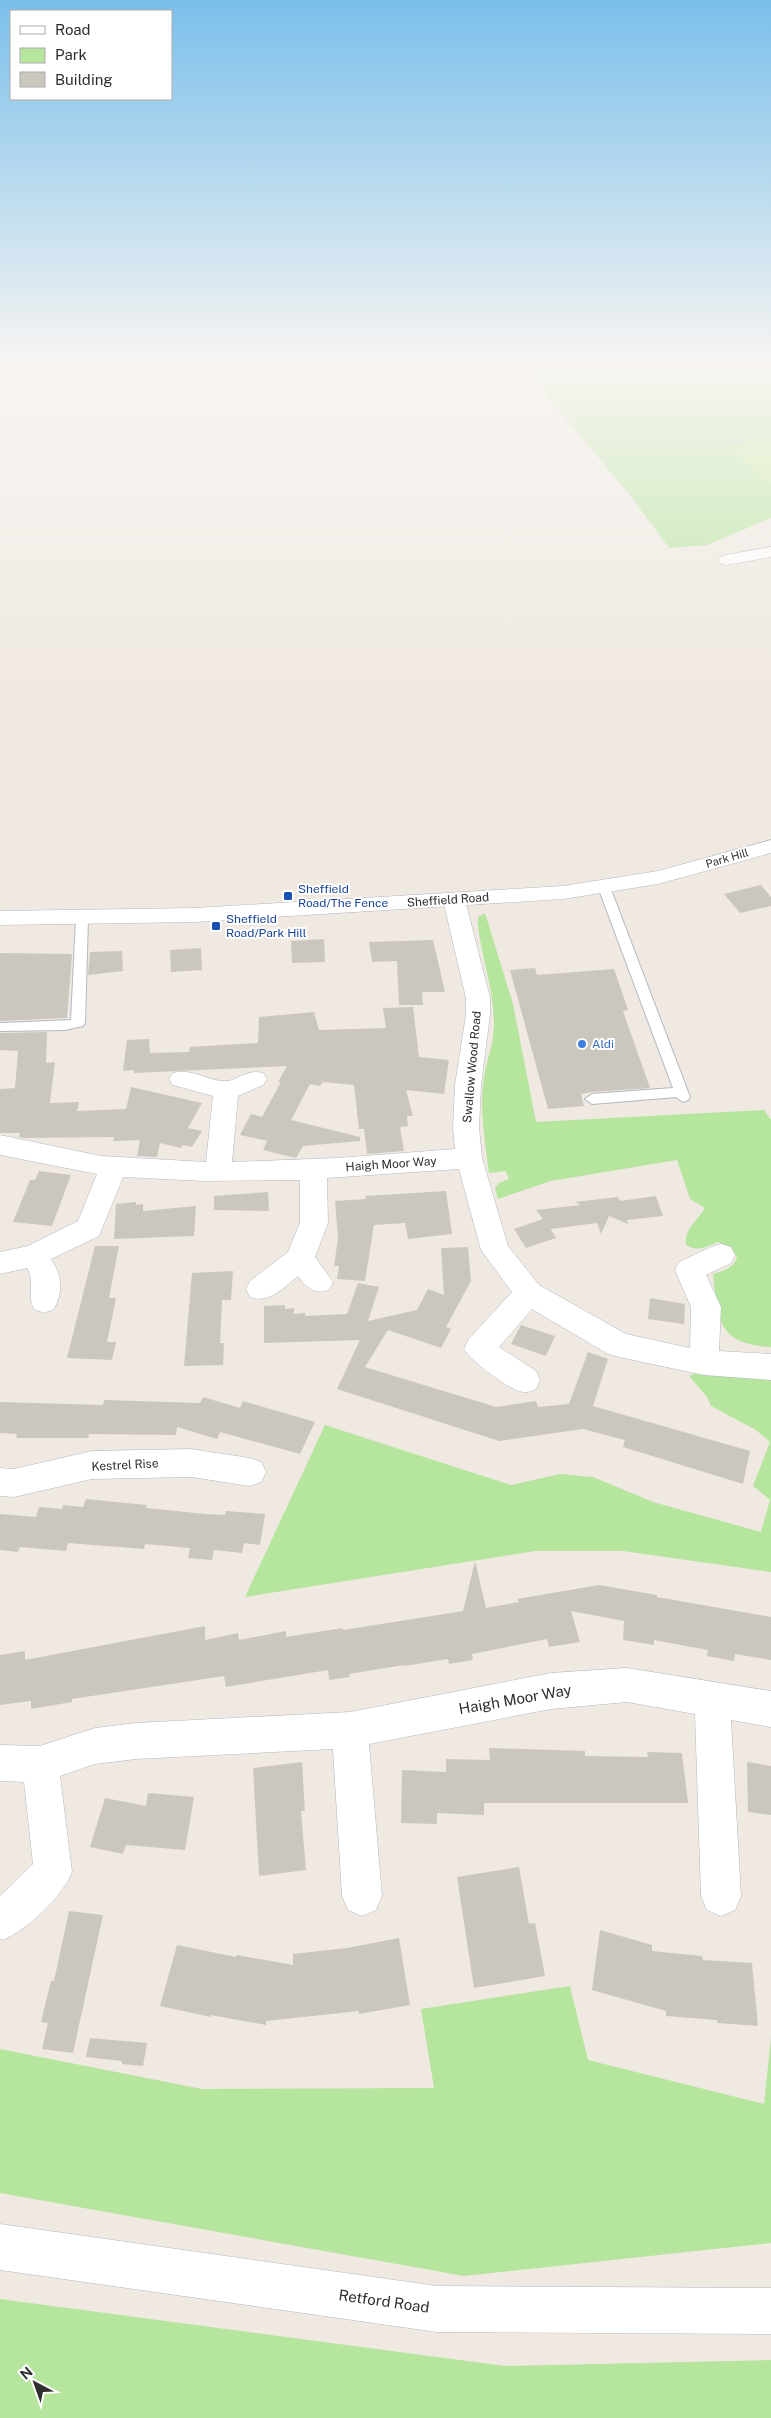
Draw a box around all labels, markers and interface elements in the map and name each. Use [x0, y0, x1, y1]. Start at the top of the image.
legend [10, 10, 172, 100]
text: Road [55, 21, 91, 38]
text: Park [55, 46, 87, 63]
text: Building [55, 71, 113, 88]
street label: Park Hill [704, 846, 750, 870]
place label: Sheffield Road/The Fence [298, 882, 388, 910]
marker: Sheffield Road/The Fence [282, 890, 294, 902]
street label: Sheffield Road [406, 890, 490, 910]
place label: Sheffield Road/Park Hill [226, 912, 307, 940]
marker: Sheffield Road/Park Hill [210, 920, 222, 932]
street label: Swallow Wood Road [460, 1010, 484, 1124]
place label: Aldi [592, 1037, 614, 1051]
marker: Aldi [576, 1038, 588, 1050]
street label: Haigh Moor Way [345, 1154, 438, 1174]
street label: Kestrel Rise [91, 1456, 159, 1474]
street label: Haigh Moor Way [457, 1681, 573, 1717]
street label: Retford Road [338, 2286, 430, 2316]
north arrow [10, 2358, 60, 2408]
text: N [17, 2364, 36, 2383]

